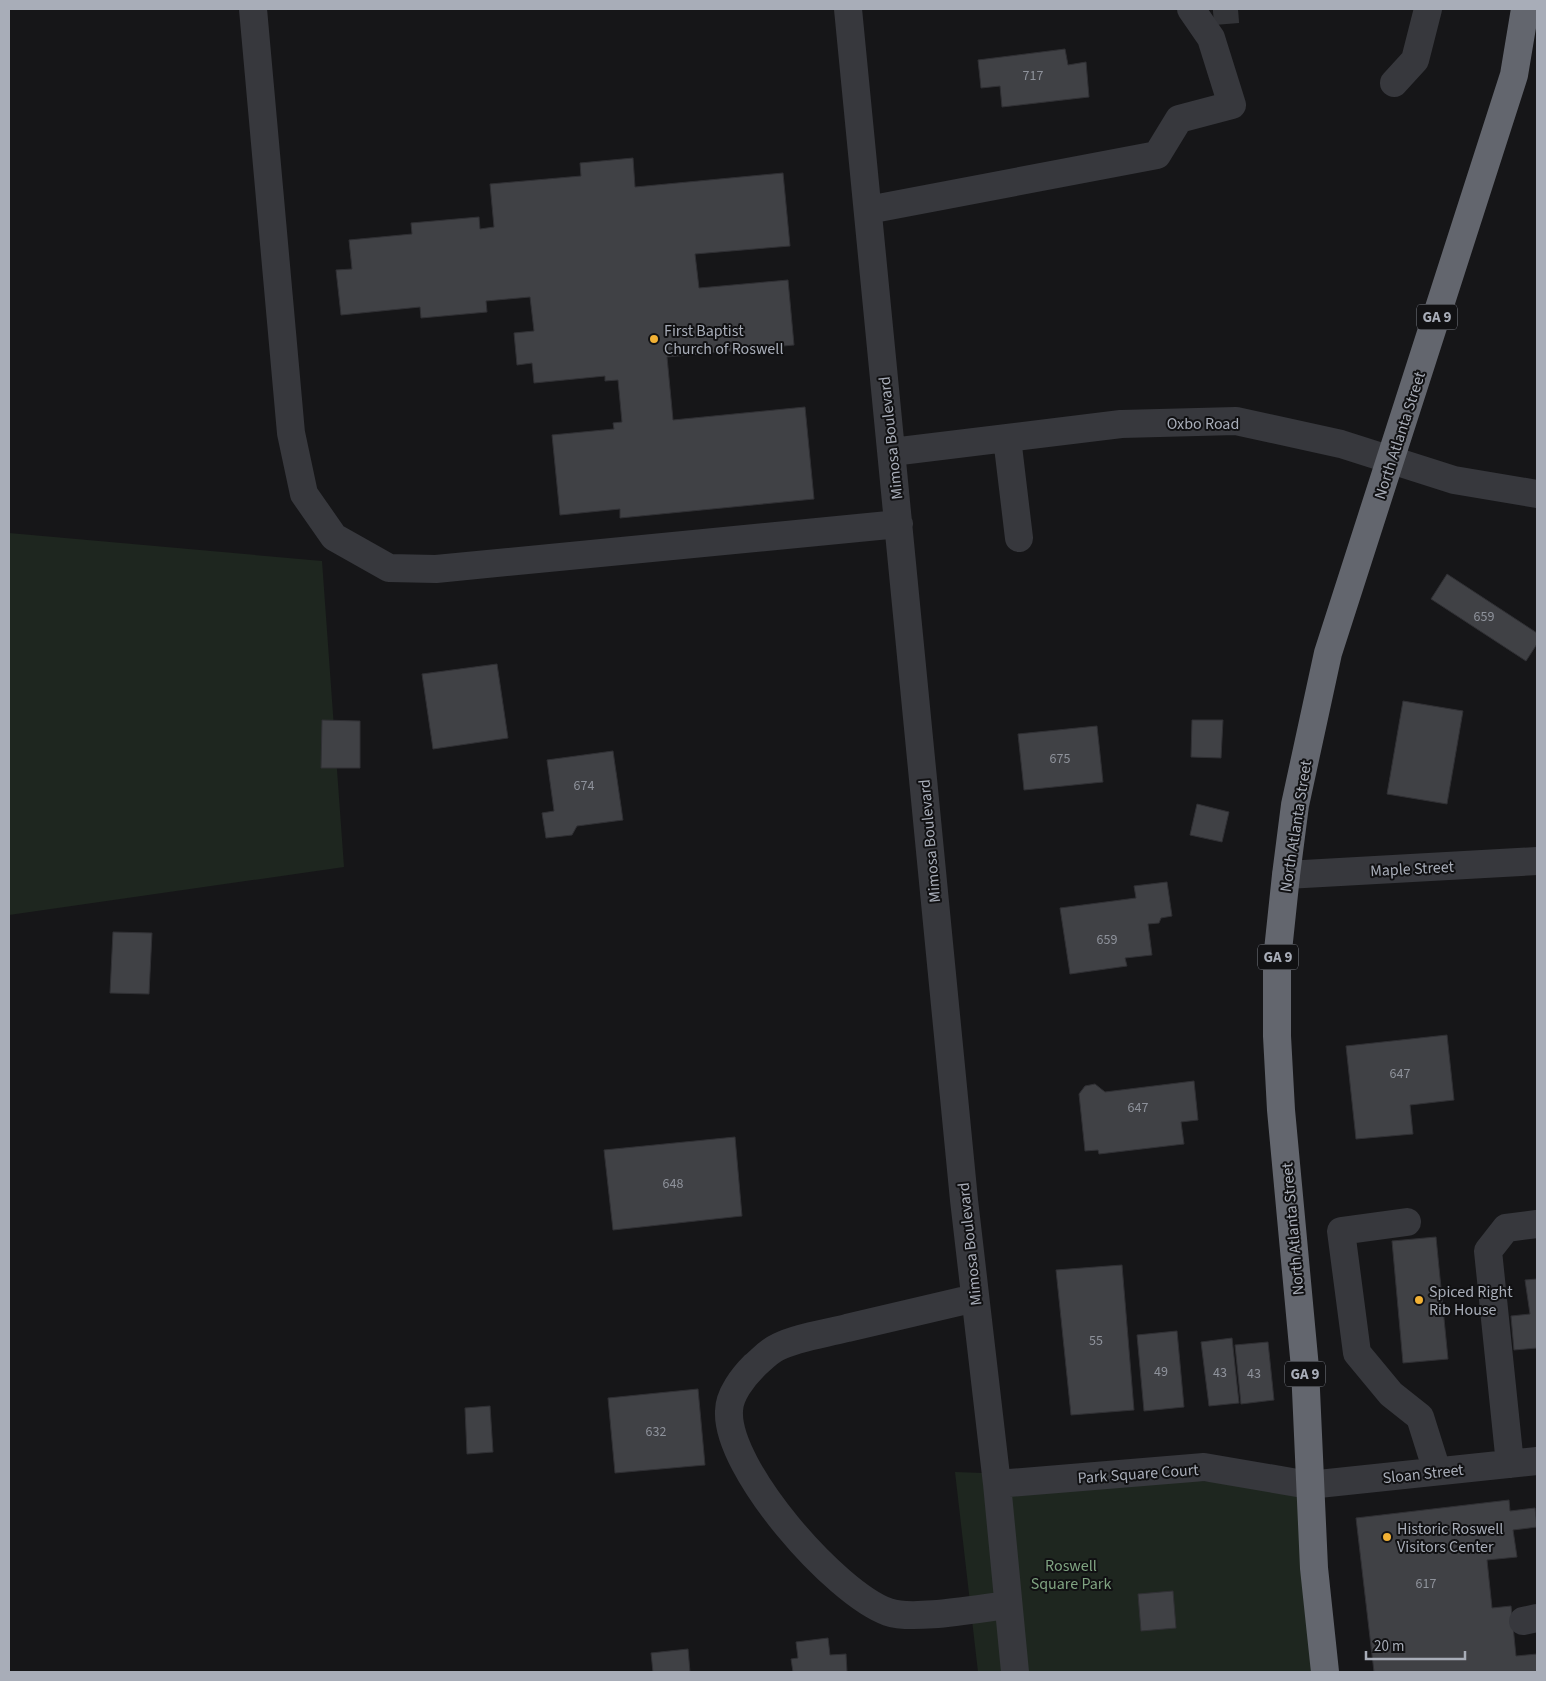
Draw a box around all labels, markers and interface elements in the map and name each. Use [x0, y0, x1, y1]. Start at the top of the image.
house number: 717 [1023, 66, 1043, 86]
road number: GA 9 [1417, 304, 1457, 330]
place label: First Baptist Church of Roswell [664, 320, 783, 360]
marker: First Baptist Church of Roswell [648, 333, 660, 345]
street label: North Atlanta Street [1369, 368, 1431, 502]
street label: Mimosa Boulevard [874, 375, 908, 501]
street label: Oxbo Road [1167, 413, 1239, 435]
house number: 659 [1474, 607, 1494, 627]
house number: 675 [1050, 749, 1070, 769]
street label: North Atlanta Street [1275, 758, 1317, 894]
house number: 674 [574, 776, 594, 796]
street label: Mimosa Boulevard [914, 778, 946, 904]
street label: Maple Street [1370, 856, 1455, 882]
house number: 659 [1097, 930, 1117, 950]
road number: GA 9 [1258, 944, 1298, 970]
house number: 647 [1390, 1064, 1410, 1084]
house number: 647 [1128, 1098, 1148, 1118]
street label: North Atlanta Street [1276, 1161, 1310, 1296]
house number: 648 [663, 1174, 683, 1194]
street label: Mimosa Boulevard [953, 1181, 987, 1307]
place label: Spiced Right Rib House [1429, 1281, 1513, 1321]
marker: Spiced Right Rib House [1413, 1294, 1425, 1306]
house number: 55 [1089, 1331, 1103, 1351]
house number: 49 [1154, 1362, 1168, 1382]
road number: GA 9 [1285, 1362, 1325, 1386]
house number: 43 [1213, 1363, 1227, 1383]
house number: 43 [1247, 1364, 1261, 1384]
house number: 632 [646, 1422, 666, 1442]
street label: Park Square Court [1077, 1459, 1200, 1489]
street label: Sloan Street [1382, 1459, 1465, 1489]
place label: Historic Roswell Visitors Center [1397, 1518, 1503, 1558]
marker: Historic Roswell Visitors Center [1381, 1531, 1393, 1543]
park label: Roswell Square Park [1031, 1555, 1111, 1595]
house number: 617 [1416, 1574, 1436, 1594]
scale bar [1366, 1628, 1465, 1660]
text: 20 m [1374, 1636, 1404, 1657]

